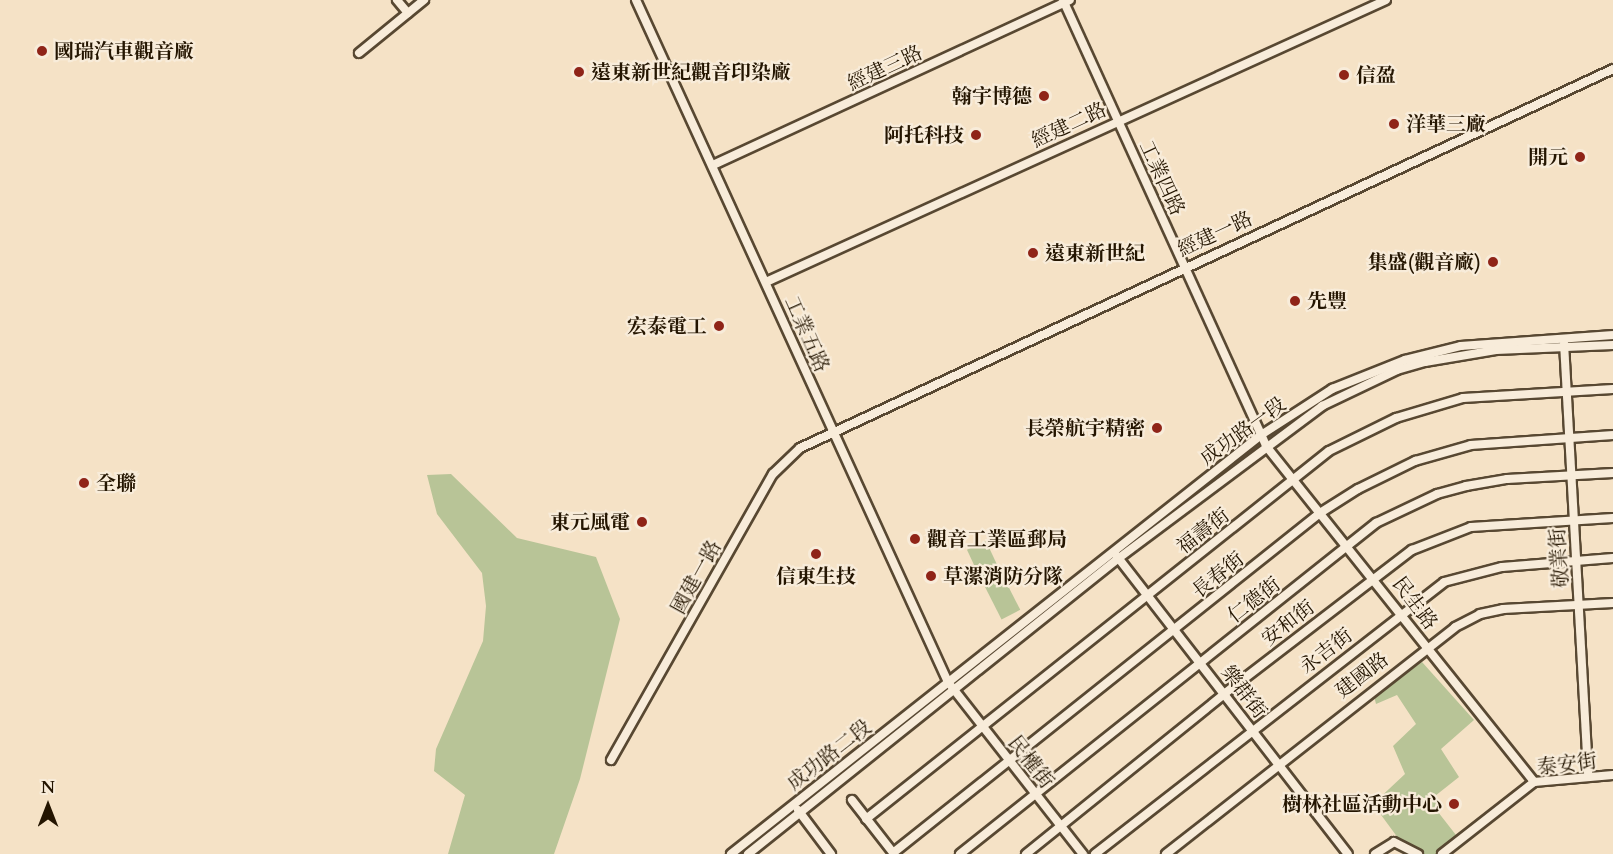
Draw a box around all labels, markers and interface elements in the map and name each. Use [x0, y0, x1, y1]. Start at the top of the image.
place label: 國瑞汽車觀音廠 [54, 39, 194, 63]
street label: 經建三路 [844, 40, 926, 96]
marker: 國瑞汽車觀音廠 [35, 44, 49, 58]
place label: 遠東新世紀觀音印染廠 [591, 60, 791, 84]
place label: 信盈 [1356, 63, 1396, 87]
marker: 遠東新世紀觀音印染廠 [572, 65, 586, 79]
marker: 信盈 [1337, 68, 1351, 82]
place label: 翰宇博德 [952, 84, 1032, 108]
marker: 翰宇博德 [1037, 89, 1051, 103]
street label: 經建二路 [1028, 97, 1110, 153]
place label: 洋華三廠 [1406, 112, 1486, 136]
marker: 洋華三廠 [1387, 117, 1401, 131]
place label: 阿托科技 [884, 123, 964, 147]
marker: 阿托科技 [969, 128, 983, 142]
street label: 工業四路 [1134, 137, 1190, 219]
place label: 開元 [1528, 145, 1568, 169]
marker: 開元 [1573, 150, 1587, 164]
street label: 經建一路 [1174, 206, 1256, 262]
place label: 遠東新世紀 [1045, 241, 1145, 265]
marker: 遠東新世紀 [1026, 246, 1040, 260]
place label: 集盛(觀音廠) [1367, 250, 1481, 274]
marker: 集盛(觀音廠) [1486, 255, 1500, 269]
place label: 先豐 [1307, 289, 1347, 313]
street label: 工業五路 [780, 293, 834, 375]
marker: 先豐 [1288, 294, 1302, 308]
place label: 宏泰電工 [627, 314, 707, 338]
marker: 宏泰電工 [712, 319, 726, 333]
street label: 成功路一段 [1195, 392, 1291, 470]
place label: 長榮航宇精密 [1025, 416, 1145, 440]
marker: 長榮航宇精密 [1150, 421, 1164, 435]
place label: 全聯 [96, 471, 136, 495]
marker: 全聯 [77, 476, 91, 490]
street label: 福壽街 [1172, 503, 1234, 559]
place label: 東元風電 [550, 510, 630, 534]
marker: 東元風電 [635, 515, 649, 529]
place label: 觀音工業區郵局 [927, 527, 1067, 551]
street label: 敬業街 [1545, 527, 1573, 589]
marker: 觀音工業區郵局 [908, 532, 922, 546]
street label: 國建一路 [666, 536, 726, 618]
marker: 信東生技 [809, 547, 823, 561]
street label: 長春街 [1187, 547, 1249, 603]
place label: 信東生技 [776, 564, 856, 588]
place label: 草漯消防分隊 [943, 564, 1063, 588]
marker: 草漯消防分隊 [924, 569, 938, 583]
street label: 仁德街 [1223, 572, 1285, 628]
street label: 民生路 [1387, 572, 1443, 634]
street label: 安和街 [1257, 595, 1319, 651]
street label: 永吉街 [1295, 623, 1357, 679]
street label: 建國路 [1331, 647, 1393, 703]
street label: 樂群街 [1216, 661, 1272, 723]
street label: 成功路二段 [782, 715, 876, 795]
street label: 民權街 [1003, 731, 1059, 793]
street label: 泰安街 [1536, 748, 1598, 780]
north arrow [18, 776, 78, 836]
text: N [41, 777, 55, 799]
place label: 樹林社區活動中心 [1282, 792, 1442, 816]
marker: 樹林社區活動中心 [1447, 797, 1461, 811]

